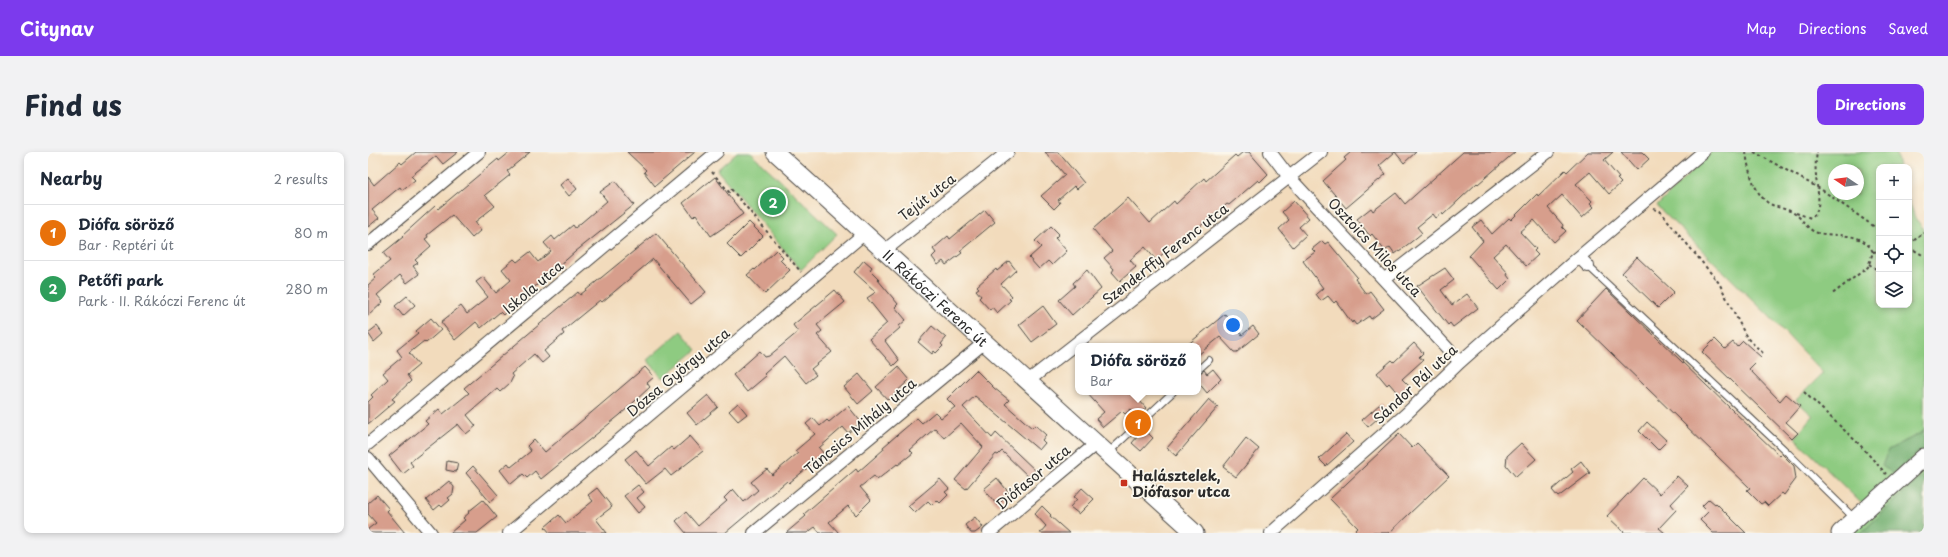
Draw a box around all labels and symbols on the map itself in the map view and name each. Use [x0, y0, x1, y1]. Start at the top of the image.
north arrow [1828, 164, 1864, 200]
street label: Tejút utca [894, 168, 960, 226]
pin: 2 [760, 187, 786, 217]
street label: Osztoics Milos utca [1323, 193, 1427, 301]
street label: Szenderffy Ferenc utca [1097, 198, 1233, 310]
street label: II. Rákóczi Ferenc út [879, 245, 993, 351]
street label: Iskola utca [498, 255, 568, 319]
your location [1223, 315, 1243, 335]
street label: Dózsa György utca [622, 322, 734, 421]
street label: Sándor Pál utca [1368, 339, 1462, 429]
street label: Táncsics Mihály utca [799, 373, 921, 479]
pin: 1 [1125, 408, 1151, 438]
street label: Diófasor utca [991, 439, 1075, 514]
place label: Halásztelek, Diófasor utca [1132, 465, 1231, 502]
marker: Halásztelek, Diófasor utca [1119, 478, 1129, 488]

